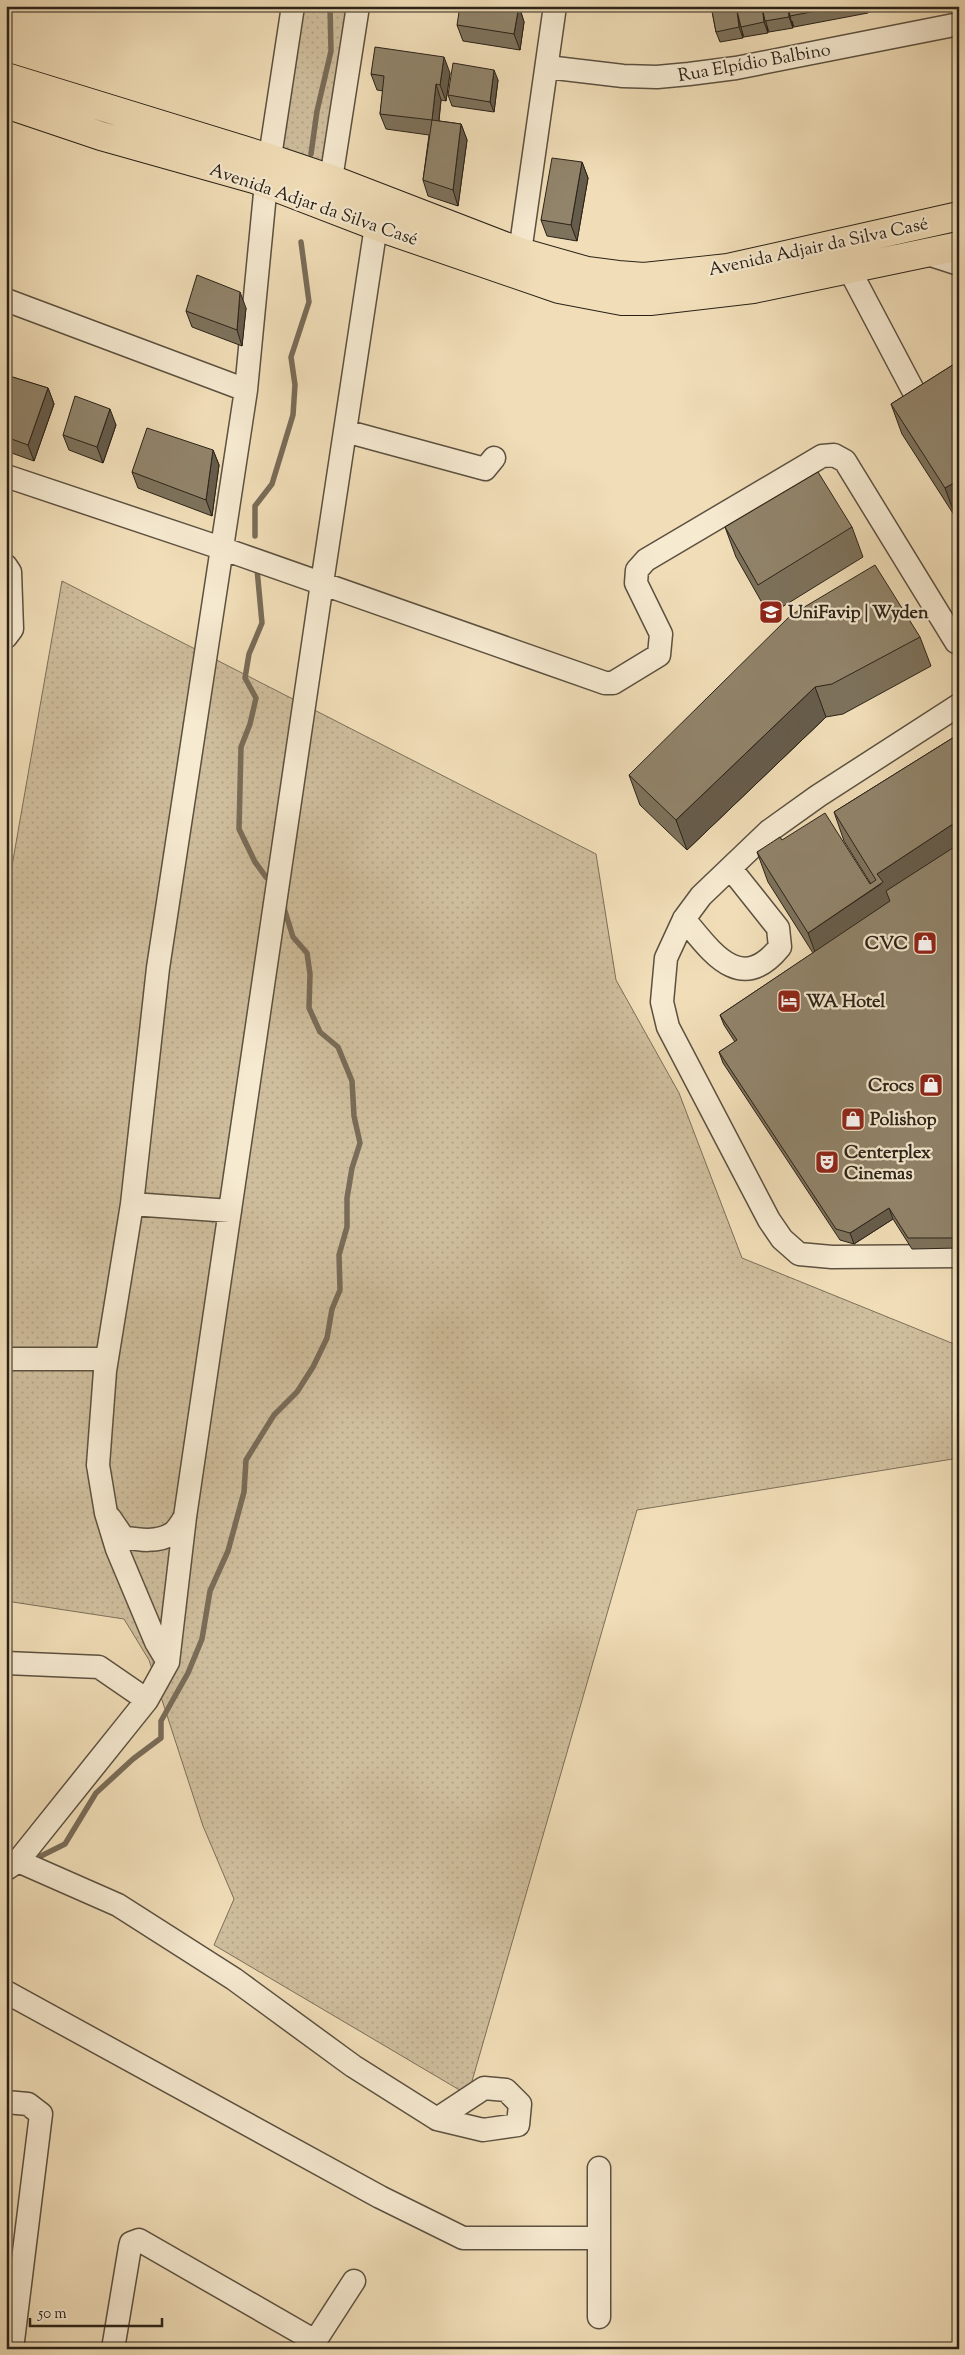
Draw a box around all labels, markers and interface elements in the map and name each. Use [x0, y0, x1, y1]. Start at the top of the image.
street label: Rua Elpídio Balbino [676, 38, 833, 90]
street label: Avenida Adjar da Silva Casé [206, 158, 421, 254]
street label: Avenida Adjair da Silva Casé [706, 212, 931, 284]
school or university icon: UniFavip | Wyden [758, 599, 784, 625]
place label: UniFavip | Wyden [788, 601, 929, 627]
shop icon: CVC [912, 930, 938, 956]
place label: CVC [865, 932, 908, 958]
hotel icon: WA Hotel [776, 988, 802, 1014]
place label: WA Hotel [806, 990, 886, 1016]
shop icon: Crocs [918, 1072, 944, 1098]
place label: Crocs [868, 1074, 914, 1100]
shop icon: Polishop [840, 1106, 866, 1132]
place label: Polishop [870, 1108, 936, 1134]
place label: Centerplex Cinemas [844, 1141, 931, 1188]
theatre icon: Centerplex Cinemas [814, 1149, 840, 1175]
scale bar [30, 2295, 162, 2327]
text: 50 m [37, 2304, 67, 2325]

